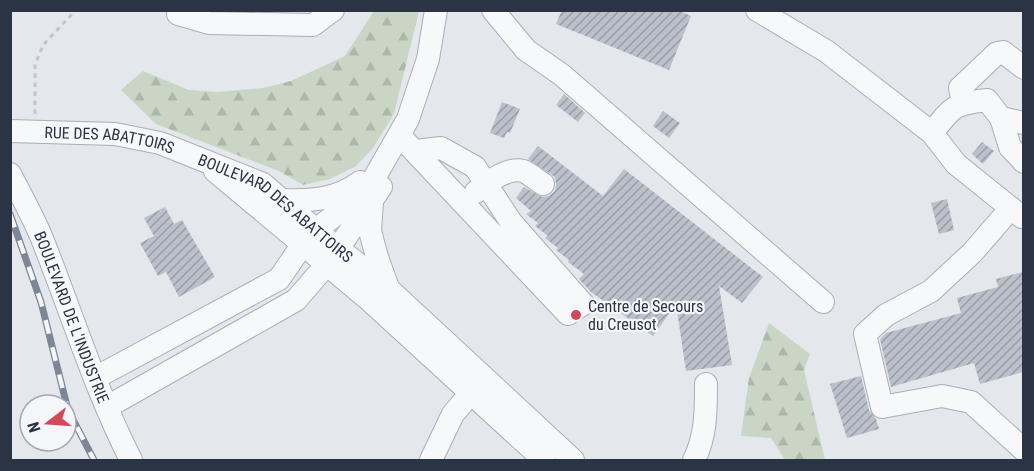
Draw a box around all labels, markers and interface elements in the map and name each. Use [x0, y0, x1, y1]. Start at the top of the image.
street label: RUE DES ABATTOIRS [44, 123, 177, 158]
street label: BOULEVARD DES ABATTOIRS [195, 150, 356, 266]
street label: BOULEVARD DE L'INDUSTRIE [30, 228, 113, 406]
place label: Centre de Secours du Creusot [588, 297, 703, 334]
marker: Centre de Secours du Creusot [569, 308, 583, 322]
north arrow [18, 393, 78, 453]
text: N [24, 420, 45, 435]

